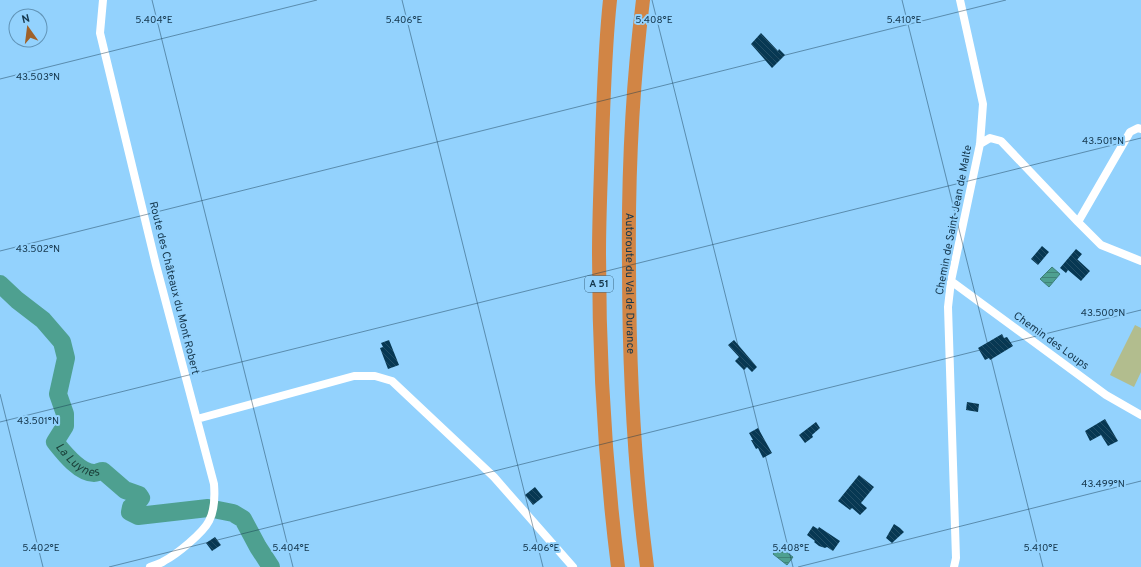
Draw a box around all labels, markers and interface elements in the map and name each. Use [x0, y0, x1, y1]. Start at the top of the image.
north arrow [8, 8, 48, 48]
text: N [20, 12, 31, 27]
text: 5.404°E [135, 14, 173, 27]
text: 5.406°E [385, 14, 423, 27]
text: 5.408°E [635, 14, 673, 27]
text: 5.410°E [887, 14, 921, 27]
text: 43.503°N [16, 71, 60, 84]
text: 43.501°N [1082, 135, 1124, 148]
street label: Chemin de Saint-Jean de Malte [933, 144, 975, 296]
street label: Route des Châteaux du Mont Robert [146, 200, 202, 376]
street label: Autoroute du Val de Durance [622, 213, 637, 354]
text: 43.502°N [16, 243, 60, 256]
road number: A 51 [585, 276, 613, 292]
text: 43.500°N [1081, 307, 1125, 320]
street label: Chemin des Loups [1010, 309, 1092, 373]
text: 43.501°N [17, 415, 59, 428]
water label: La Luynes [51, 440, 102, 481]
text: 43.499°N [1081, 478, 1125, 491]
text: 5.402°E [22, 542, 60, 555]
text: 5.404°E [272, 542, 310, 555]
text: 5.406°E [522, 542, 560, 555]
text: 5.408°E [772, 542, 810, 555]
text: 5.410°E [1024, 542, 1058, 555]

